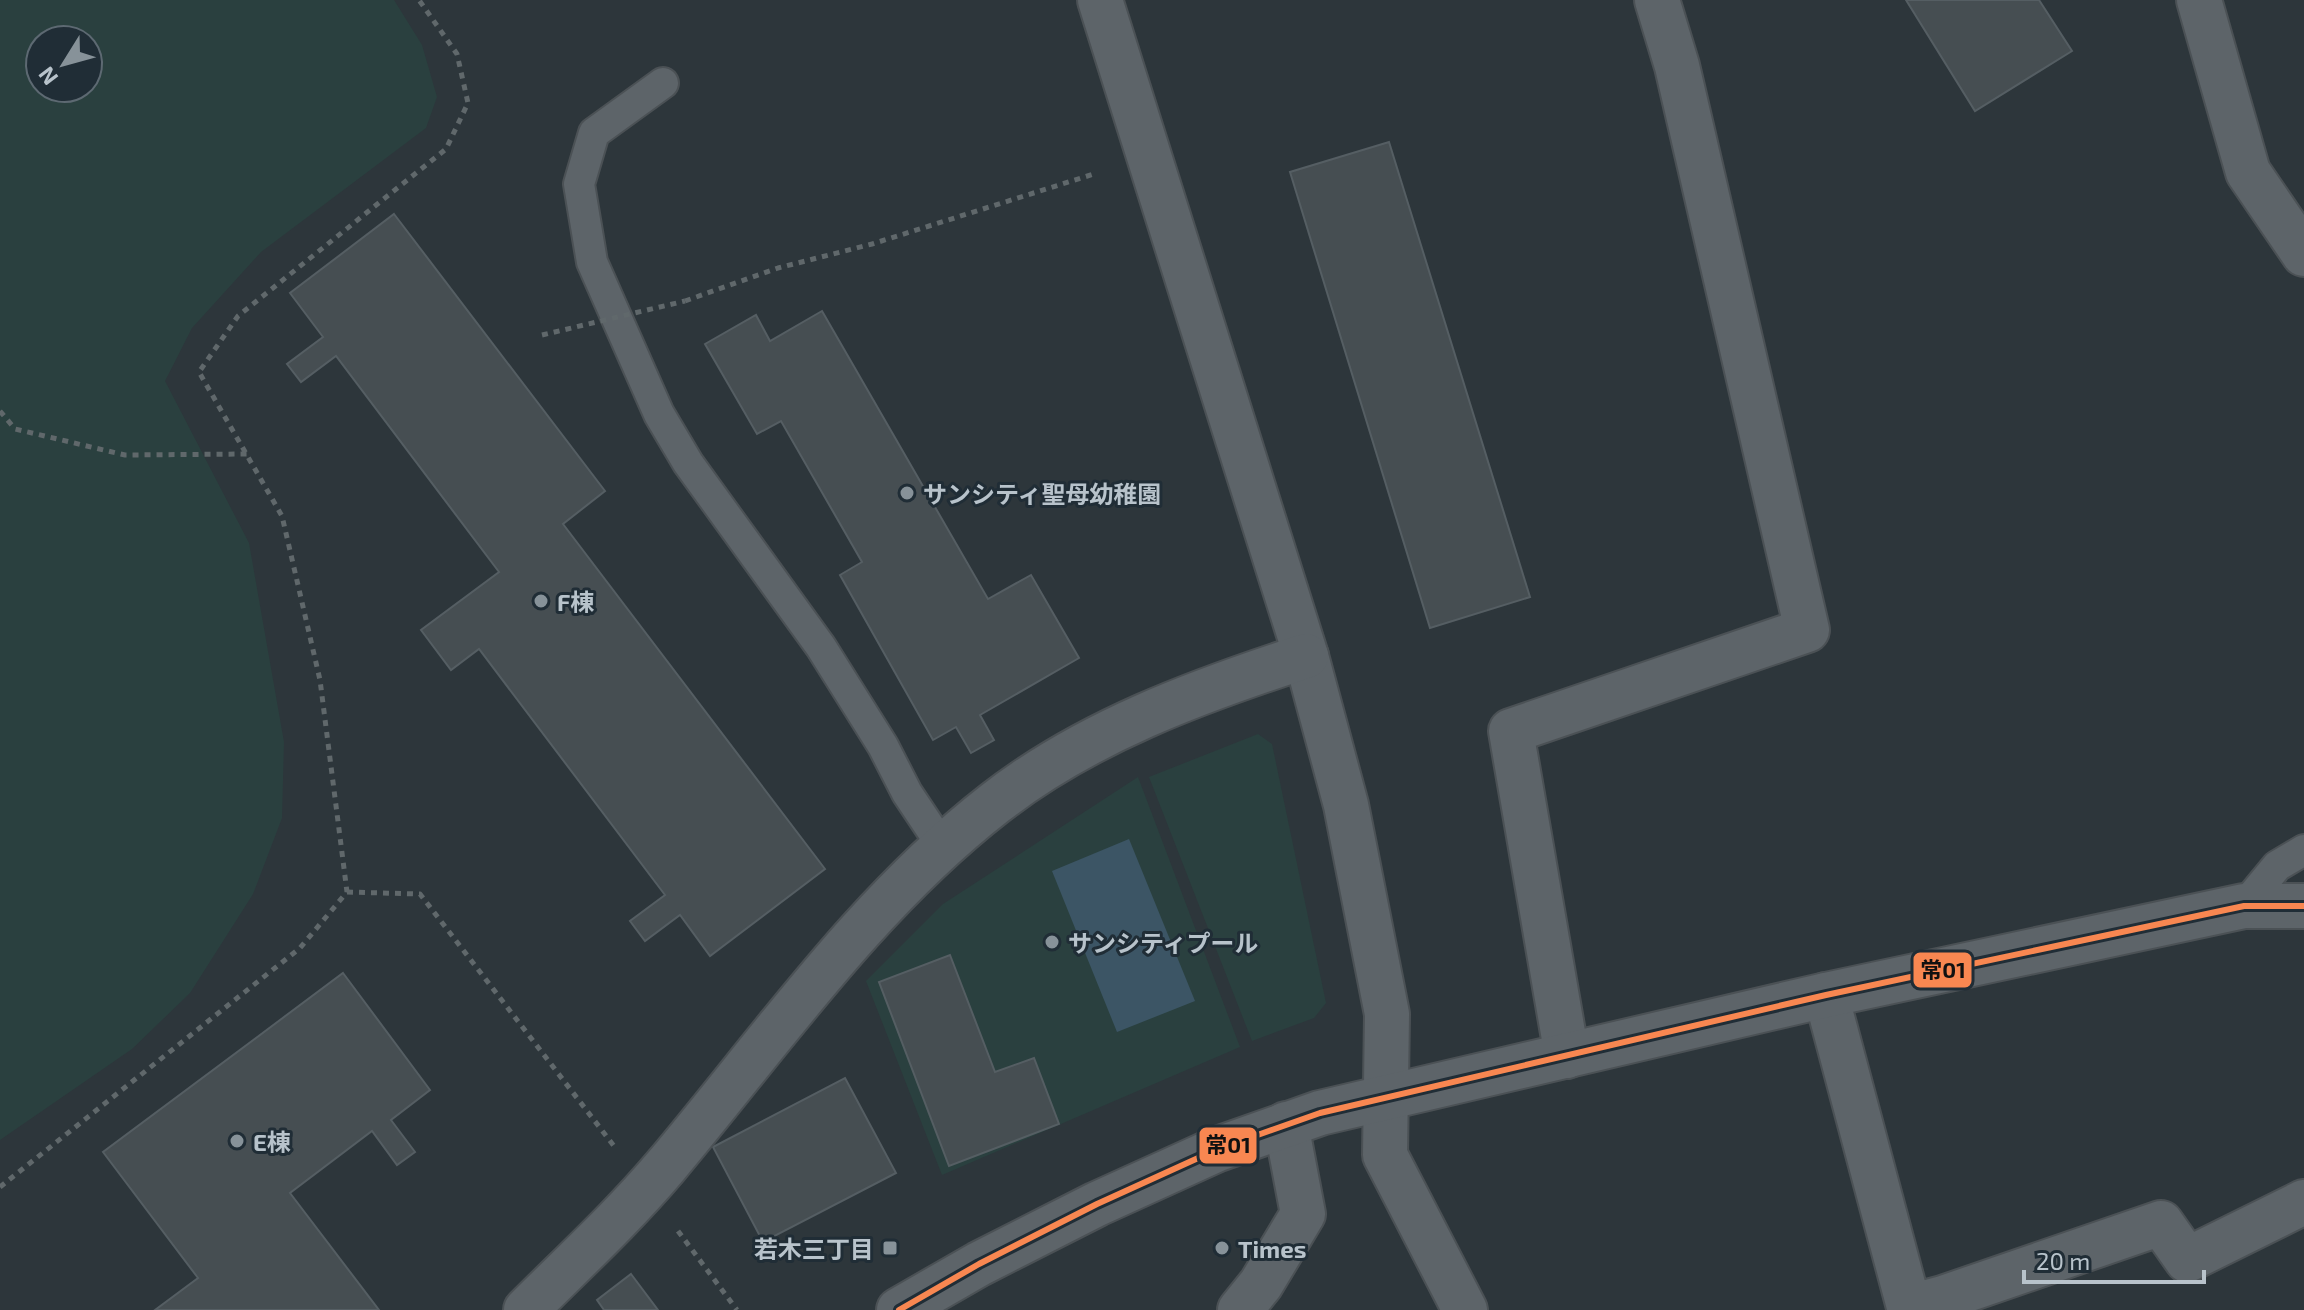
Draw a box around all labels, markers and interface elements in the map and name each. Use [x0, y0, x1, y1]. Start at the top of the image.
north arrow [24, 24, 104, 104]
text: N [32, 62, 62, 91]
place label: サンシティ聖母幼稚園 [923, 479, 1162, 508]
marker: サンシティ聖母幼稚園 [898, 484, 916, 502]
place label: F棟 [557, 587, 594, 616]
marker: F棟 [532, 592, 550, 610]
place label: サンシティプール [1068, 928, 1259, 957]
marker: サンシティプール [1043, 933, 1061, 951]
line badge: 常01 [1912, 951, 1973, 989]
text: 常01 [1920, 956, 1966, 982]
line badge: 常01 [1198, 1126, 1258, 1165]
place label: E棟 [253, 1127, 291, 1156]
text: 常01 [1205, 1131, 1251, 1157]
marker: E棟 [228, 1132, 246, 1150]
place label: 若木三丁目 [754, 1234, 874, 1263]
place label: Times [1238, 1234, 1307, 1263]
scale bar [2024, 1234, 2204, 1284]
marker: 若木三丁目 [881, 1239, 899, 1257]
marker: Times [1213, 1239, 1231, 1257]
text: 20 m [2036, 1246, 2090, 1275]

